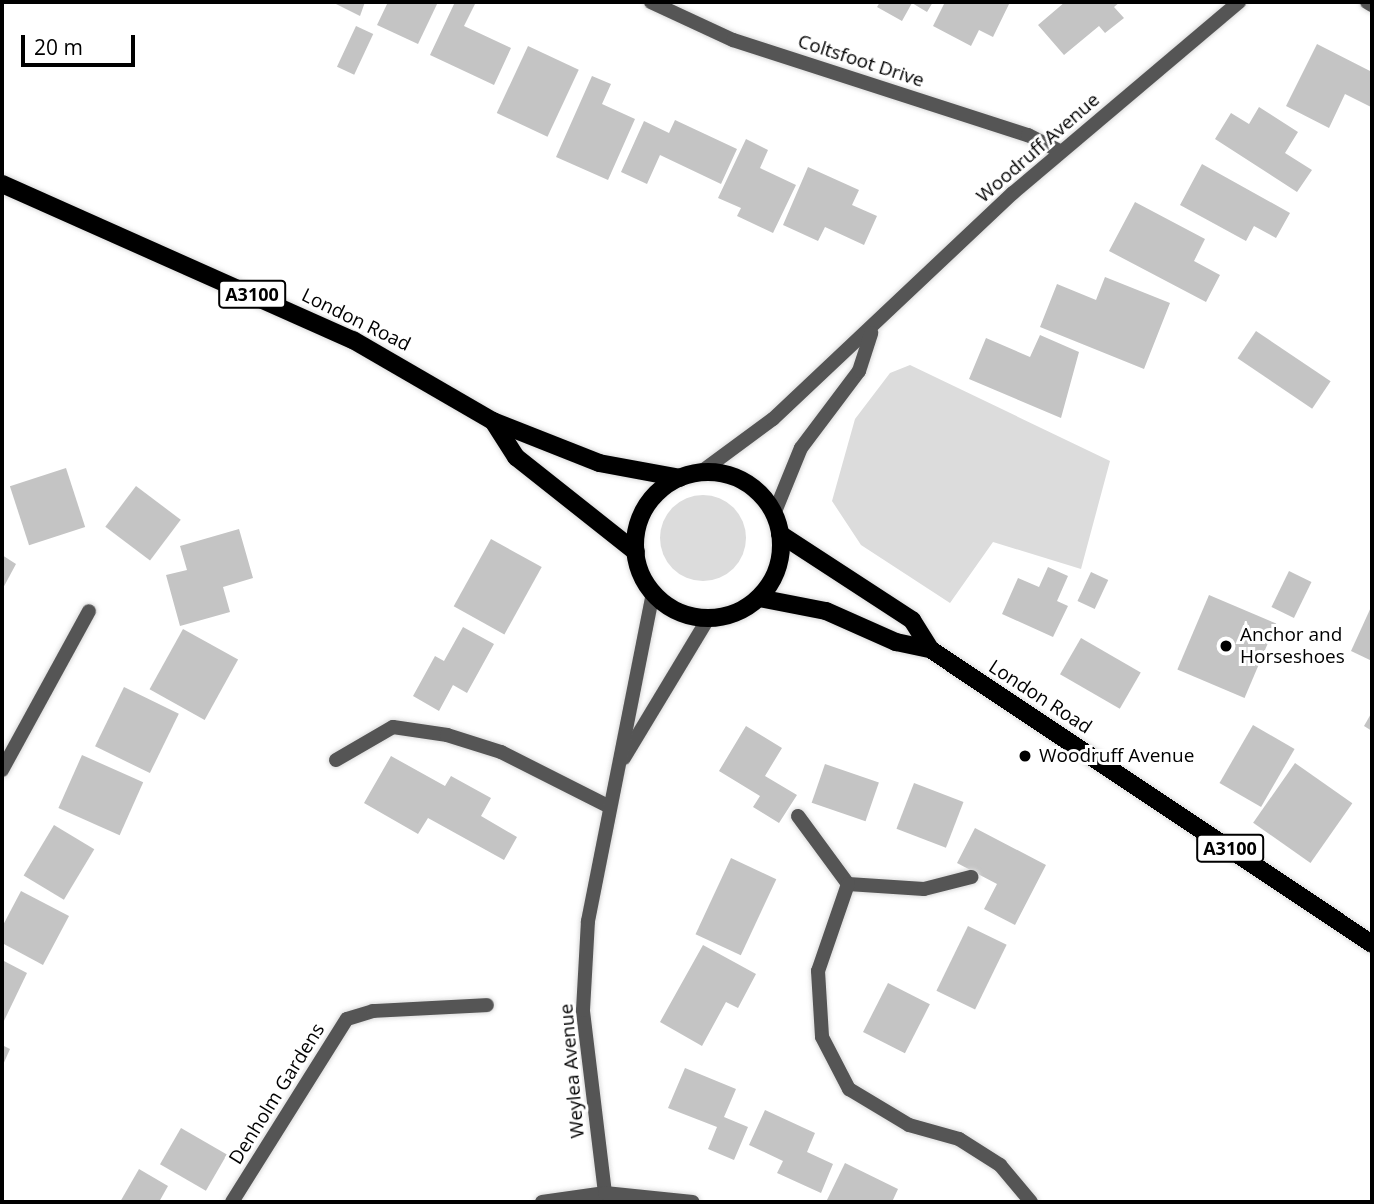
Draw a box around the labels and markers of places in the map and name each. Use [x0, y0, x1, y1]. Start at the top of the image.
place label: Anchor and Horseshoes [1240, 624, 1345, 668]
marker: Anchor and Horseshoes [1218, 638, 1234, 654]
place label: Woodruff Avenue [1039, 745, 1194, 767]
marker: Woodruff Avenue [1017, 748, 1033, 764]

